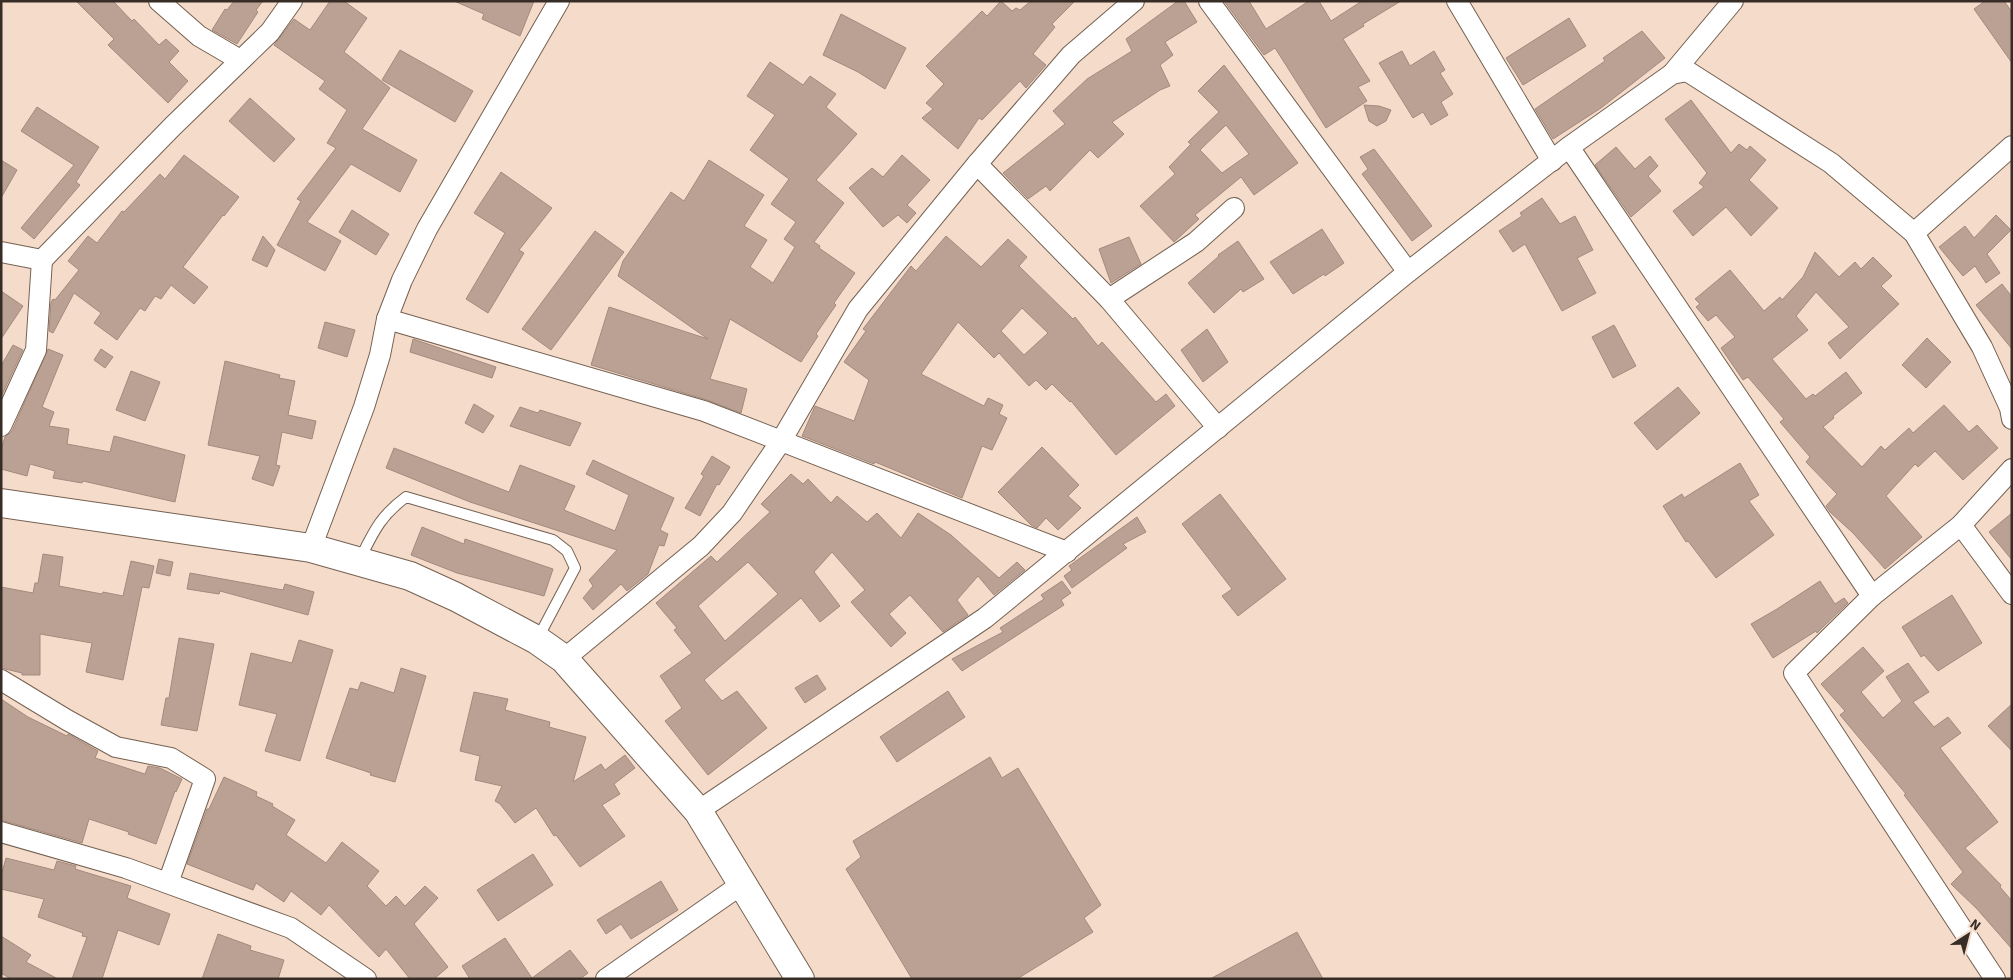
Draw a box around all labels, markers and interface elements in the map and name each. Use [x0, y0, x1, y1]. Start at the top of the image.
north arrow [1943, 910, 1993, 960]
text: N [1965, 914, 1985, 936]

